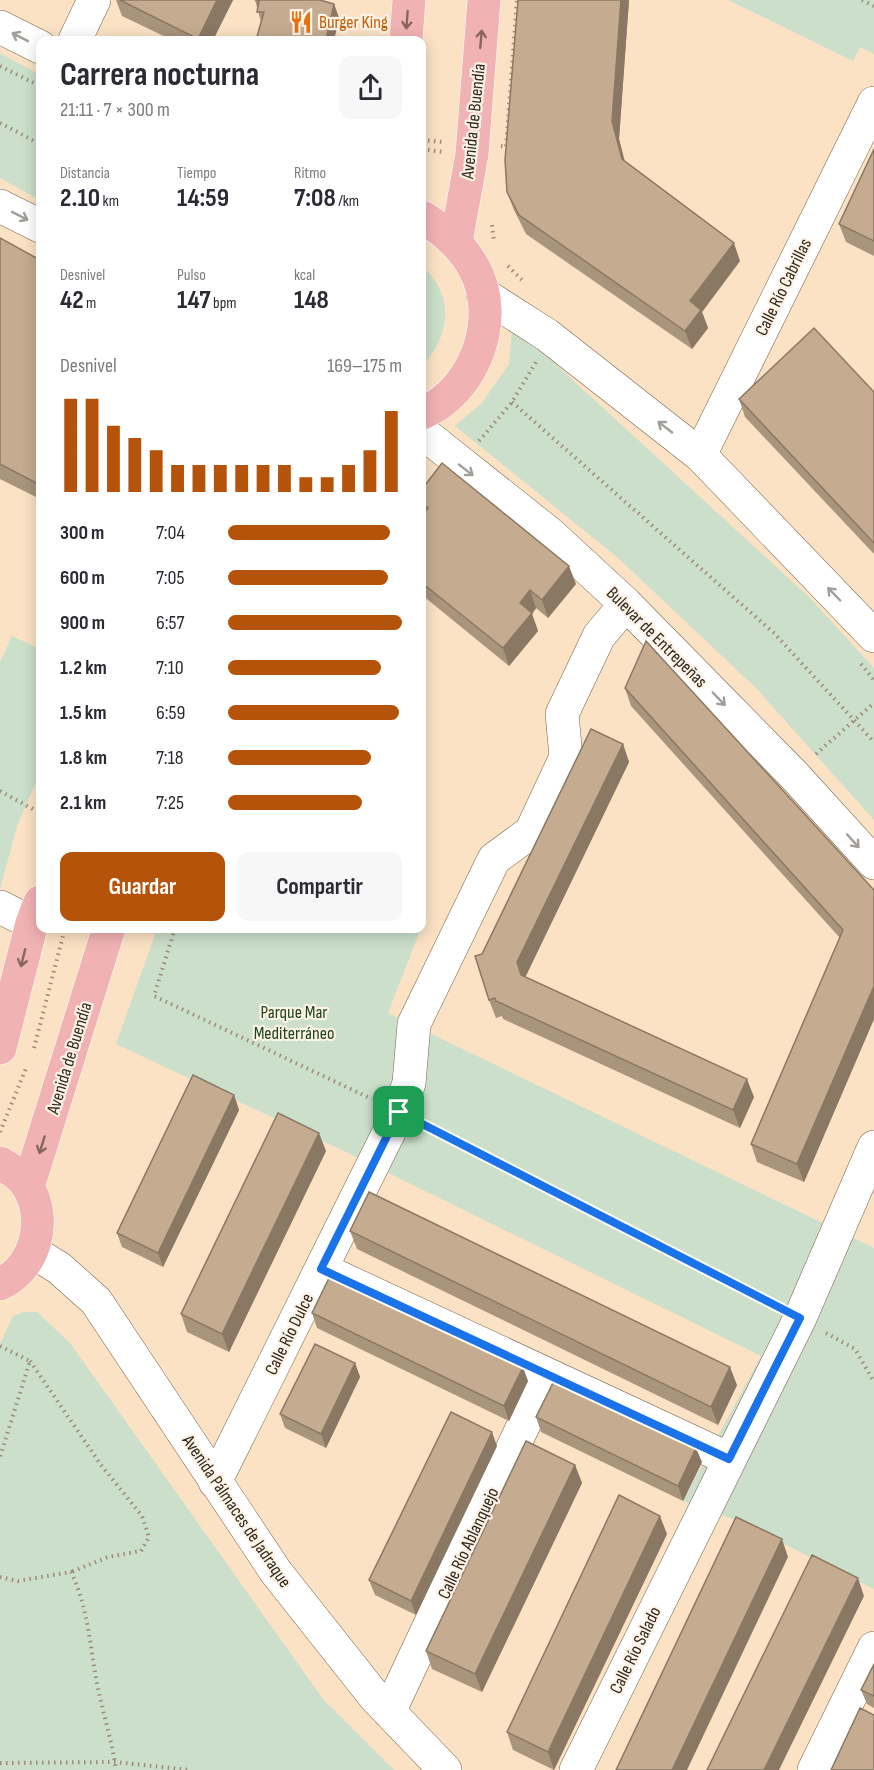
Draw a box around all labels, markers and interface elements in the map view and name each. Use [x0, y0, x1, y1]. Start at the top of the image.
restaurant icon: Burger King [288, 9, 314, 35]
one-way arrow [402, 10, 413, 30]
place label: Burger King [319, 12, 388, 33]
one-way arrow [476, 29, 487, 49]
one-way arrow [12, 31, 30, 42]
text: Carrera nocturna [60, 55, 259, 95]
button: share [339, 56, 402, 119]
street label: Avenida de Buendía [457, 62, 490, 181]
text: 21:11 · 7 × 300 m [60, 98, 170, 122]
text: Distancia [60, 164, 110, 183]
text: Tiempo [177, 164, 216, 183]
text: Ritmo [294, 164, 326, 183]
text: 2.10 [60, 183, 100, 214]
text: 14:59 [177, 183, 229, 214]
text: 7:08 [294, 183, 336, 214]
text: km [100, 192, 119, 211]
text: /km [336, 192, 359, 211]
one-way arrow [11, 211, 29, 222]
street label: Calle Río Cabrillas [751, 235, 816, 339]
text: Desnivel [60, 266, 105, 285]
text: Pulso [177, 266, 206, 285]
text: kcal [294, 266, 315, 285]
text: 42 [60, 285, 84, 316]
text: 147 [177, 285, 211, 316]
text: 148 [294, 285, 329, 316]
text: m [84, 294, 96, 313]
text: bpm [211, 294, 237, 313]
text: Desnivel [60, 354, 117, 378]
text: 169–175 m [327, 354, 402, 378]
one-way arrow [657, 421, 673, 434]
one-way arrow [458, 463, 474, 476]
text: 300 m [60, 521, 104, 545]
text: 7:04 [156, 521, 185, 545]
text: 600 m [60, 566, 105, 590]
text: 7:05 [156, 566, 185, 590]
street label: Bulevar de Entrepeñas [602, 583, 711, 692]
one-way arrow [826, 586, 841, 601]
text: 900 m [60, 611, 105, 635]
text: 6:57 [156, 611, 184, 635]
text: 1.2 km [60, 656, 107, 680]
text: 7:10 [156, 656, 184, 680]
one-way arrow [712, 692, 726, 707]
text: 1.5 km [60, 701, 106, 725]
text: 6:59 [156, 701, 185, 725]
text: 1.8 km [60, 746, 107, 770]
text: 7:18 [156, 746, 183, 770]
text: 2.1 km [60, 791, 106, 815]
text: 7:25 [156, 791, 184, 815]
one-way arrow [846, 833, 860, 848]
button: Guardar [60, 852, 225, 921]
button: Compartir [237, 852, 402, 921]
one-way arrow [17, 948, 29, 967]
street label: Avenida de Buendía [42, 1000, 96, 1118]
park label: Parque Mar Mediterráneo [254, 1002, 334, 1044]
pin [373, 1086, 424, 1137]
icon: arrive [382, 1095, 415, 1128]
one-way arrow [36, 1135, 47, 1154]
street label: Calle Río Dulce [261, 1290, 318, 1378]
street label: Avenida Pálmaces de Jadraque [177, 1430, 295, 1592]
street label: Calle Río Ablanquejo [433, 1484, 503, 1602]
street label: Calle Río Salado [605, 1603, 666, 1697]

